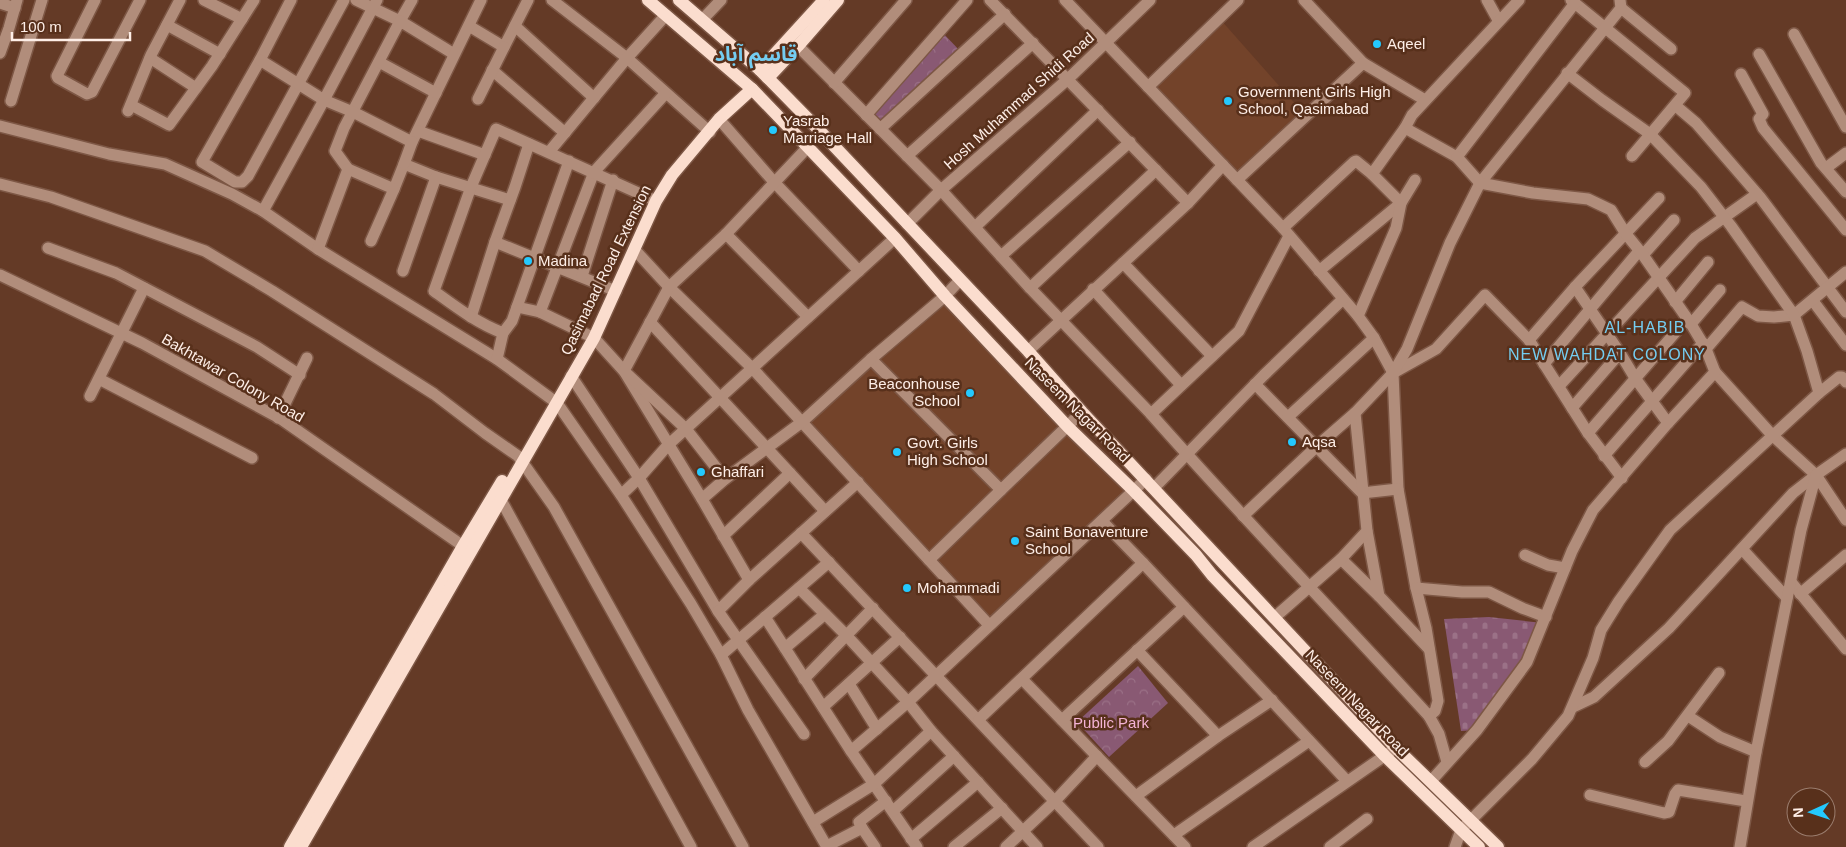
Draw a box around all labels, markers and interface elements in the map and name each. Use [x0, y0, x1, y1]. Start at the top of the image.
scale bar [12, 10, 130, 42]
text: 100 m [20, 18, 62, 35]
street label: Hosh Muhammad Shidi Road [940, 29, 1097, 172]
place label: Aqeel [1387, 35, 1425, 52]
marker: Aqeel [1371, 38, 1383, 50]
district label: قاسم آباد [715, 43, 797, 69]
place label: Government Girls High School, Qasimabad [1238, 83, 1391, 117]
marker: Government Girls High School, Qasimabad [1222, 95, 1234, 107]
place label: Yasrab Marriage Hall [783, 112, 872, 146]
marker: Yasrab Marriage Hall [767, 124, 779, 136]
street label: Qasimabad Road Extension [557, 182, 654, 357]
place label: Madina [538, 252, 588, 269]
marker: Madina [522, 255, 534, 267]
district label: AL-HABIB [1605, 319, 1685, 336]
street label: Bakhtawar Colony Road [159, 330, 308, 425]
district label: NEW WAHDAT COLONY [1508, 346, 1706, 363]
street label: Naseem Nagar Road [1022, 354, 1133, 465]
place label: Beaconhouse School [868, 375, 960, 409]
marker: Beaconhouse School [964, 387, 976, 399]
place label: Aqsa [1302, 433, 1337, 450]
place label: Govt. Girls High School [907, 434, 988, 468]
marker: Aqsa [1286, 436, 1298, 448]
marker: Govt. Girls High School [891, 446, 903, 458]
place label: Ghaffari [711, 463, 764, 480]
marker: Ghaffari [695, 466, 707, 478]
place label: Saint Bonaventure School [1025, 523, 1148, 557]
marker: Saint Bonaventure School [1009, 535, 1021, 547]
place label: Mohammadi [917, 579, 1000, 596]
marker: Mohammadi [901, 582, 913, 594]
street label: Naseem Nagar Road [1302, 646, 1412, 759]
park label: Public Park [1073, 714, 1149, 731]
north arrow [1786, 787, 1836, 837]
text: N [1790, 807, 1806, 818]

